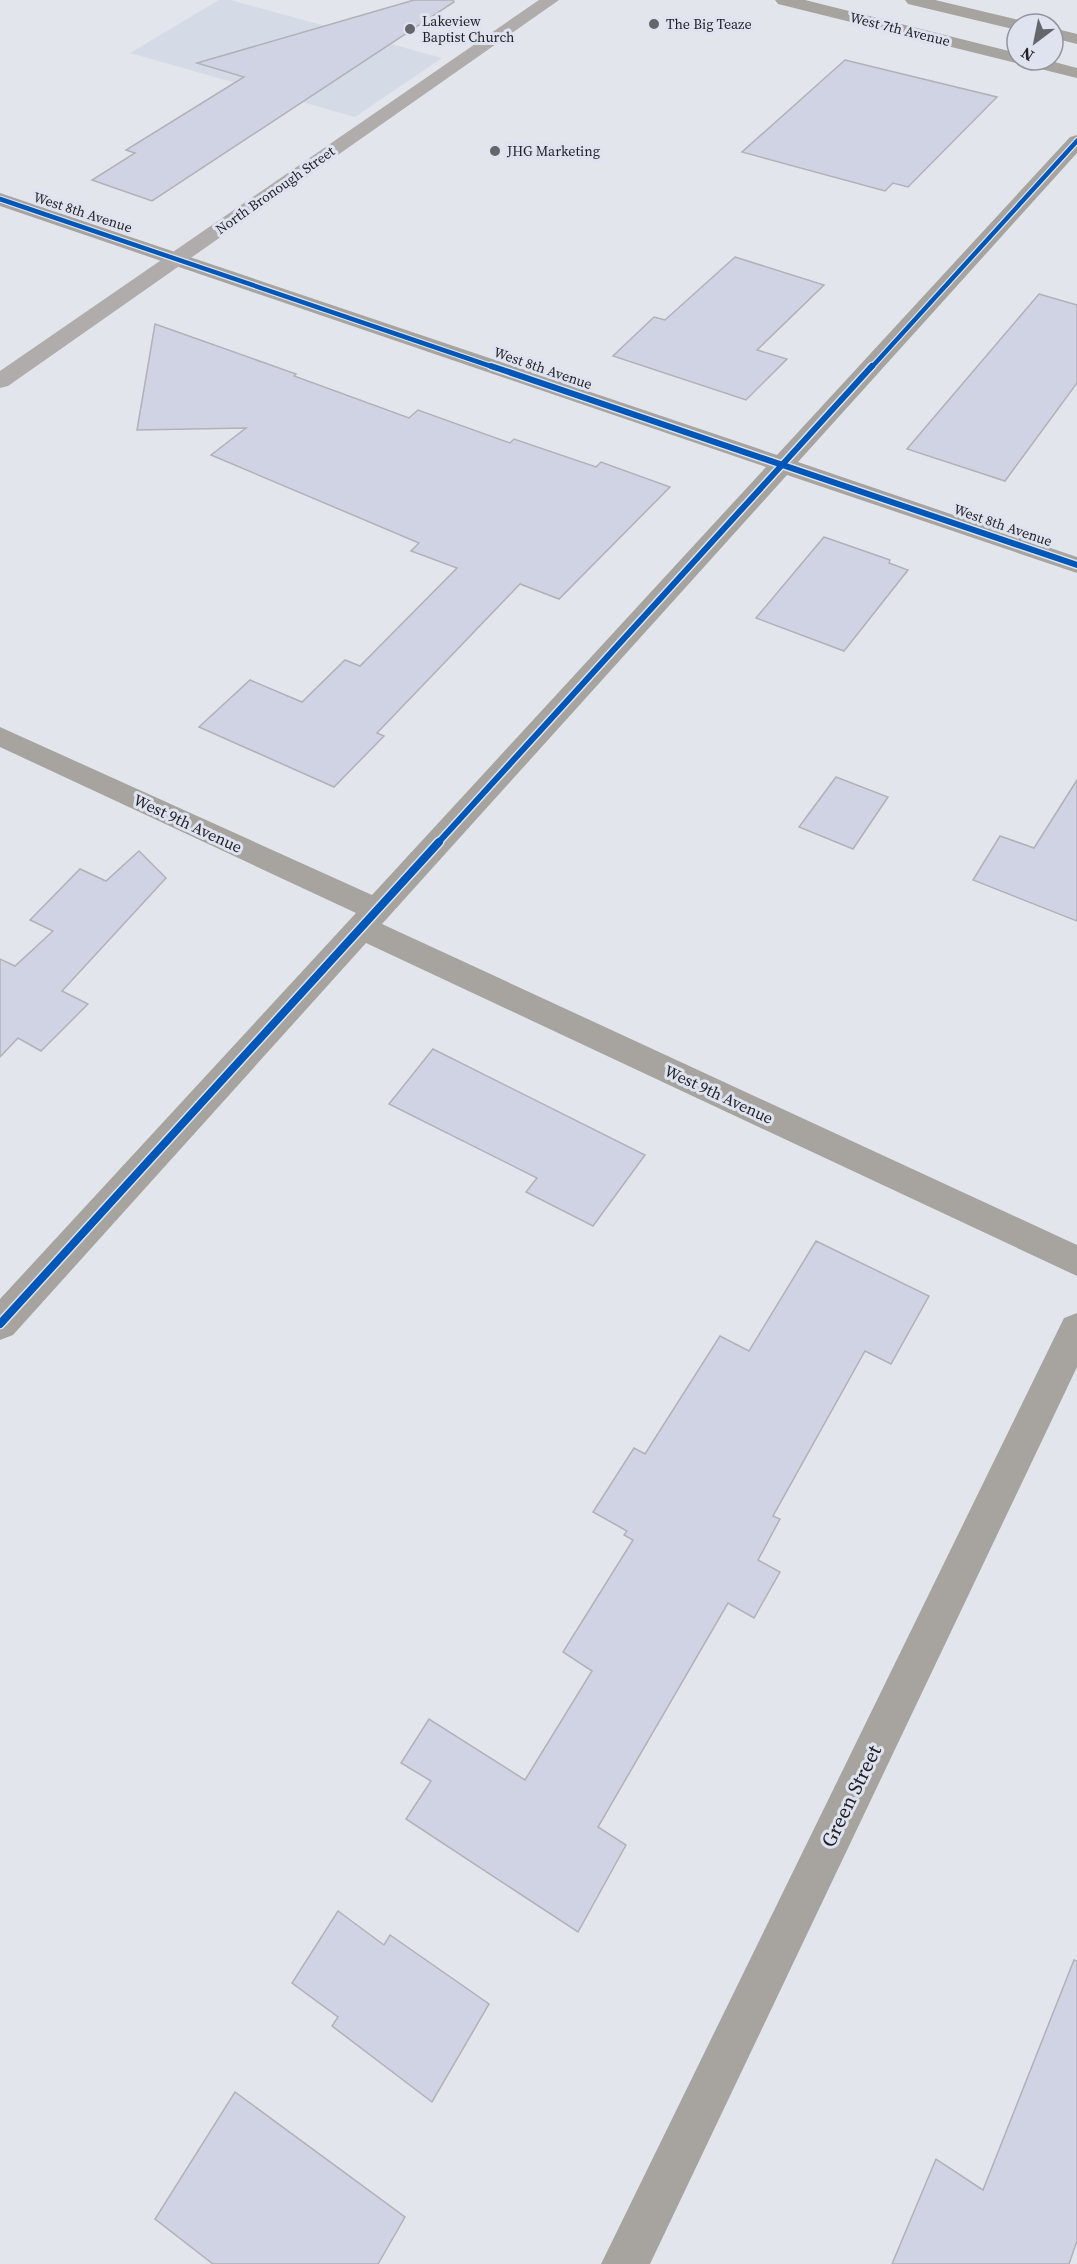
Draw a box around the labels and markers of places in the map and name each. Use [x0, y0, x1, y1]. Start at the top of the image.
place label: Lakeview Baptist Church [422, 11, 515, 47]
place label: The Big Teaze [666, 14, 752, 34]
marker: The Big Teaze [647, 17, 661, 31]
marker: Lakeview Baptist Church [403, 22, 417, 36]
place label: JHG Marketing [506, 141, 600, 161]
marker: JHG Marketing [488, 144, 502, 158]

